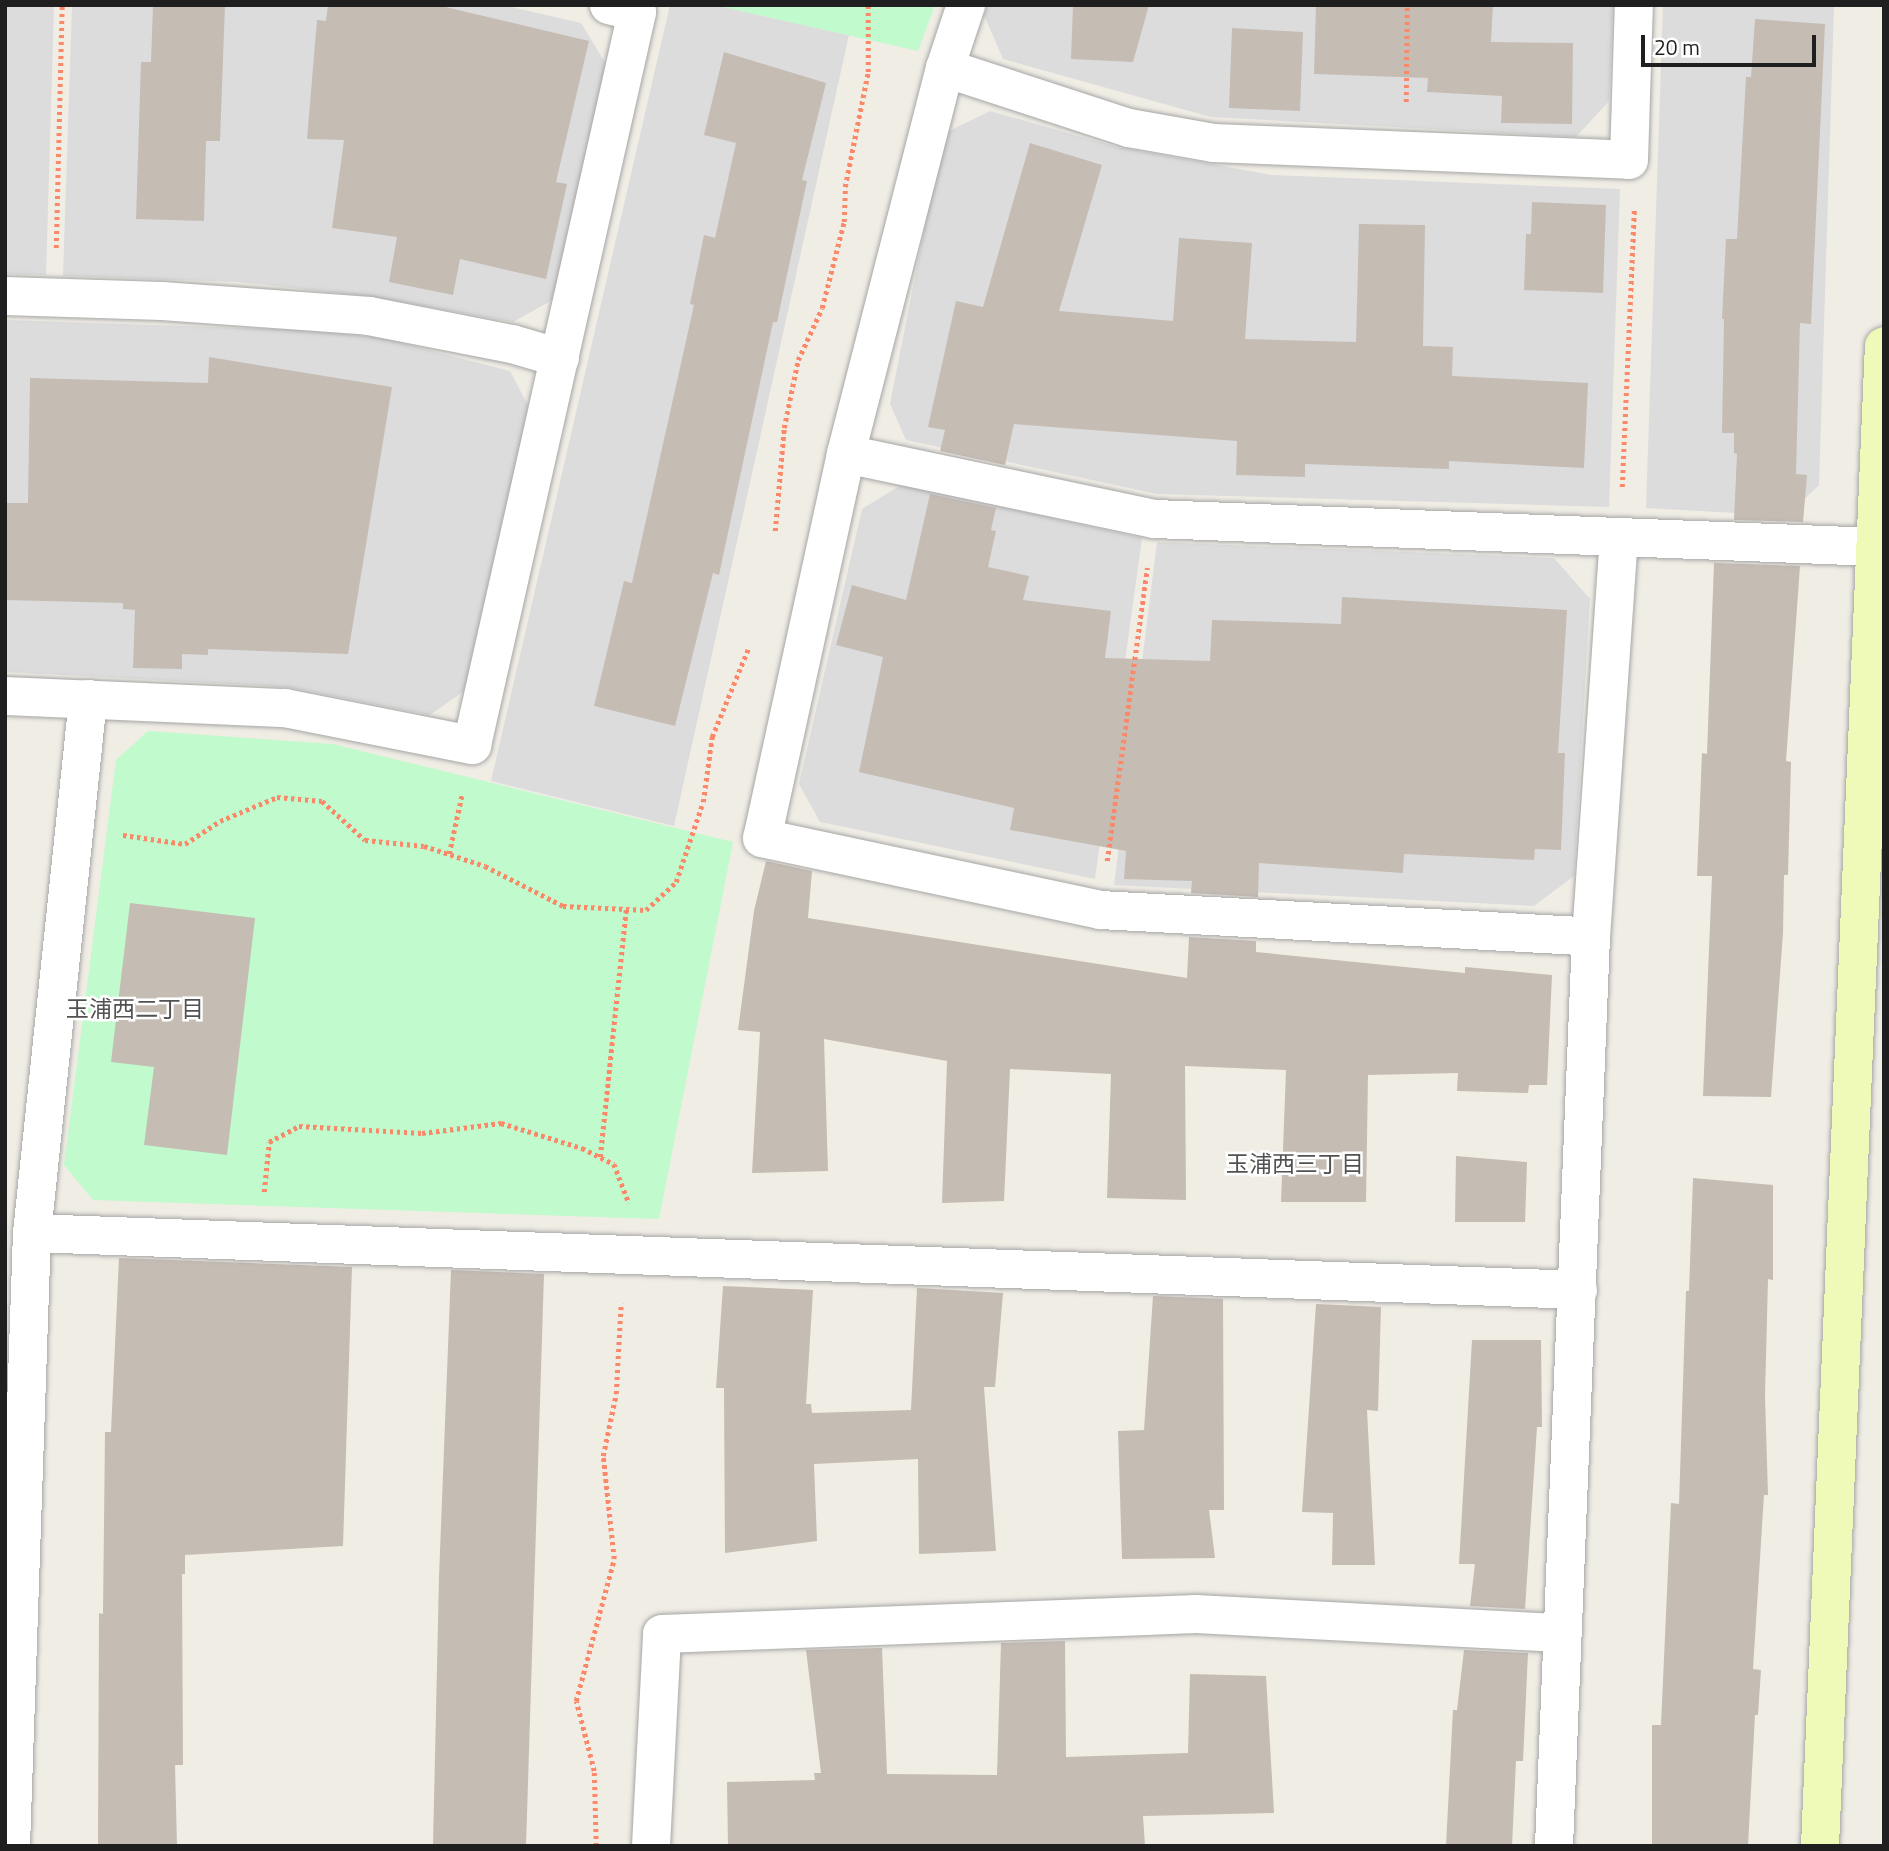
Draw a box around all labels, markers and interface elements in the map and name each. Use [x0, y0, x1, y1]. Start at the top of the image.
scale bar [1644, 21, 1819, 65]
text: 20 m [1654, 31, 1700, 63]
district label: 玉浦西二丁目 [66, 995, 204, 1023]
district label: 玉浦西三丁目 [1226, 1150, 1364, 1178]

